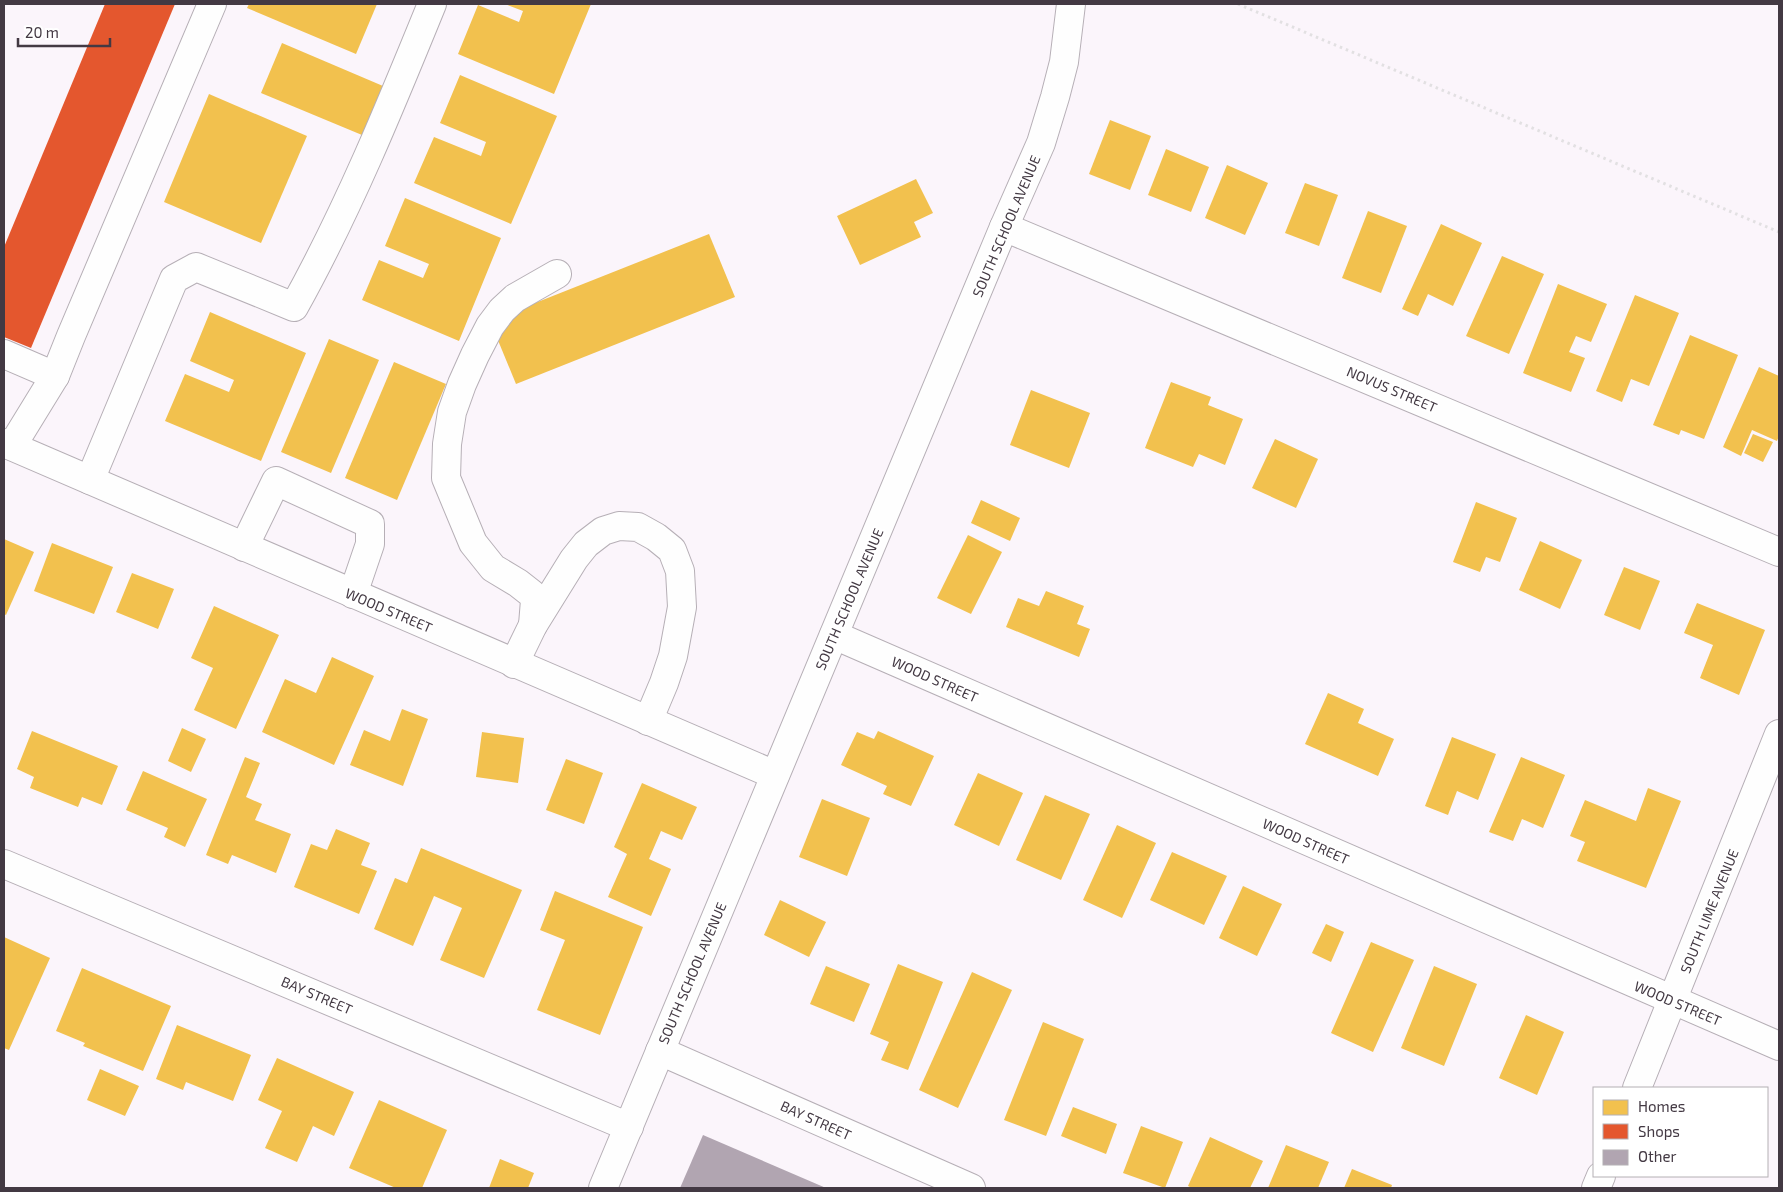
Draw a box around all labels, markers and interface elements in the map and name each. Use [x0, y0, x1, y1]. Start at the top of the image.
scale bar [18, 15, 110, 47]
text: 20 m [25, 23, 59, 41]
street label: SOUTH SCHOOL AVENUE [968, 152, 1044, 299]
street label: NOVUS STREET [1344, 362, 1440, 416]
street label: SOUTH SCHOOL AVENUE [811, 525, 887, 672]
street label: WOOD STREET [343, 584, 435, 636]
street label: WOOD STREET [889, 652, 981, 706]
street label: WOOD STREET [1260, 814, 1352, 868]
street label: SOUTH LIME AVENUE [1676, 846, 1742, 976]
street label: SOUTH SCHOOL AVENUE [654, 899, 730, 1046]
street label: BAY STREET [279, 972, 355, 1018]
street label: WOOD STREET [1632, 977, 1724, 1029]
legend [1593, 1087, 1768, 1177]
street label: BAY STREET [778, 1097, 854, 1143]
text: Homes [1638, 1097, 1685, 1115]
text: Shops [1638, 1122, 1680, 1140]
text: Other [1638, 1147, 1677, 1165]

